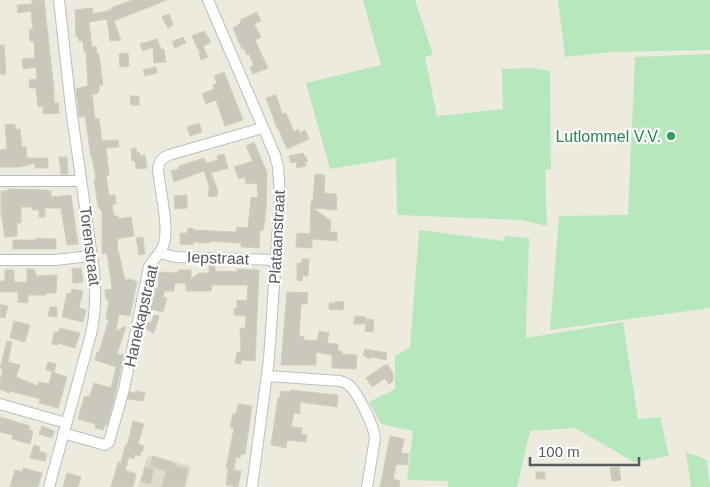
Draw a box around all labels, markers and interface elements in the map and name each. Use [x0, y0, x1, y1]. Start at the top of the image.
place label: Lutlommel V.V. [555, 128, 661, 145]
marker: Lutlommel V.V. [665, 130, 677, 142]
street label: Plataanstraat [266, 189, 288, 285]
street label: Torenstraat [77, 205, 103, 287]
street label: Iepstraat [187, 248, 250, 268]
street label: Hanekapstraat [121, 263, 161, 369]
scale bar [530, 434, 639, 466]
text: 100 m [538, 443, 580, 460]

